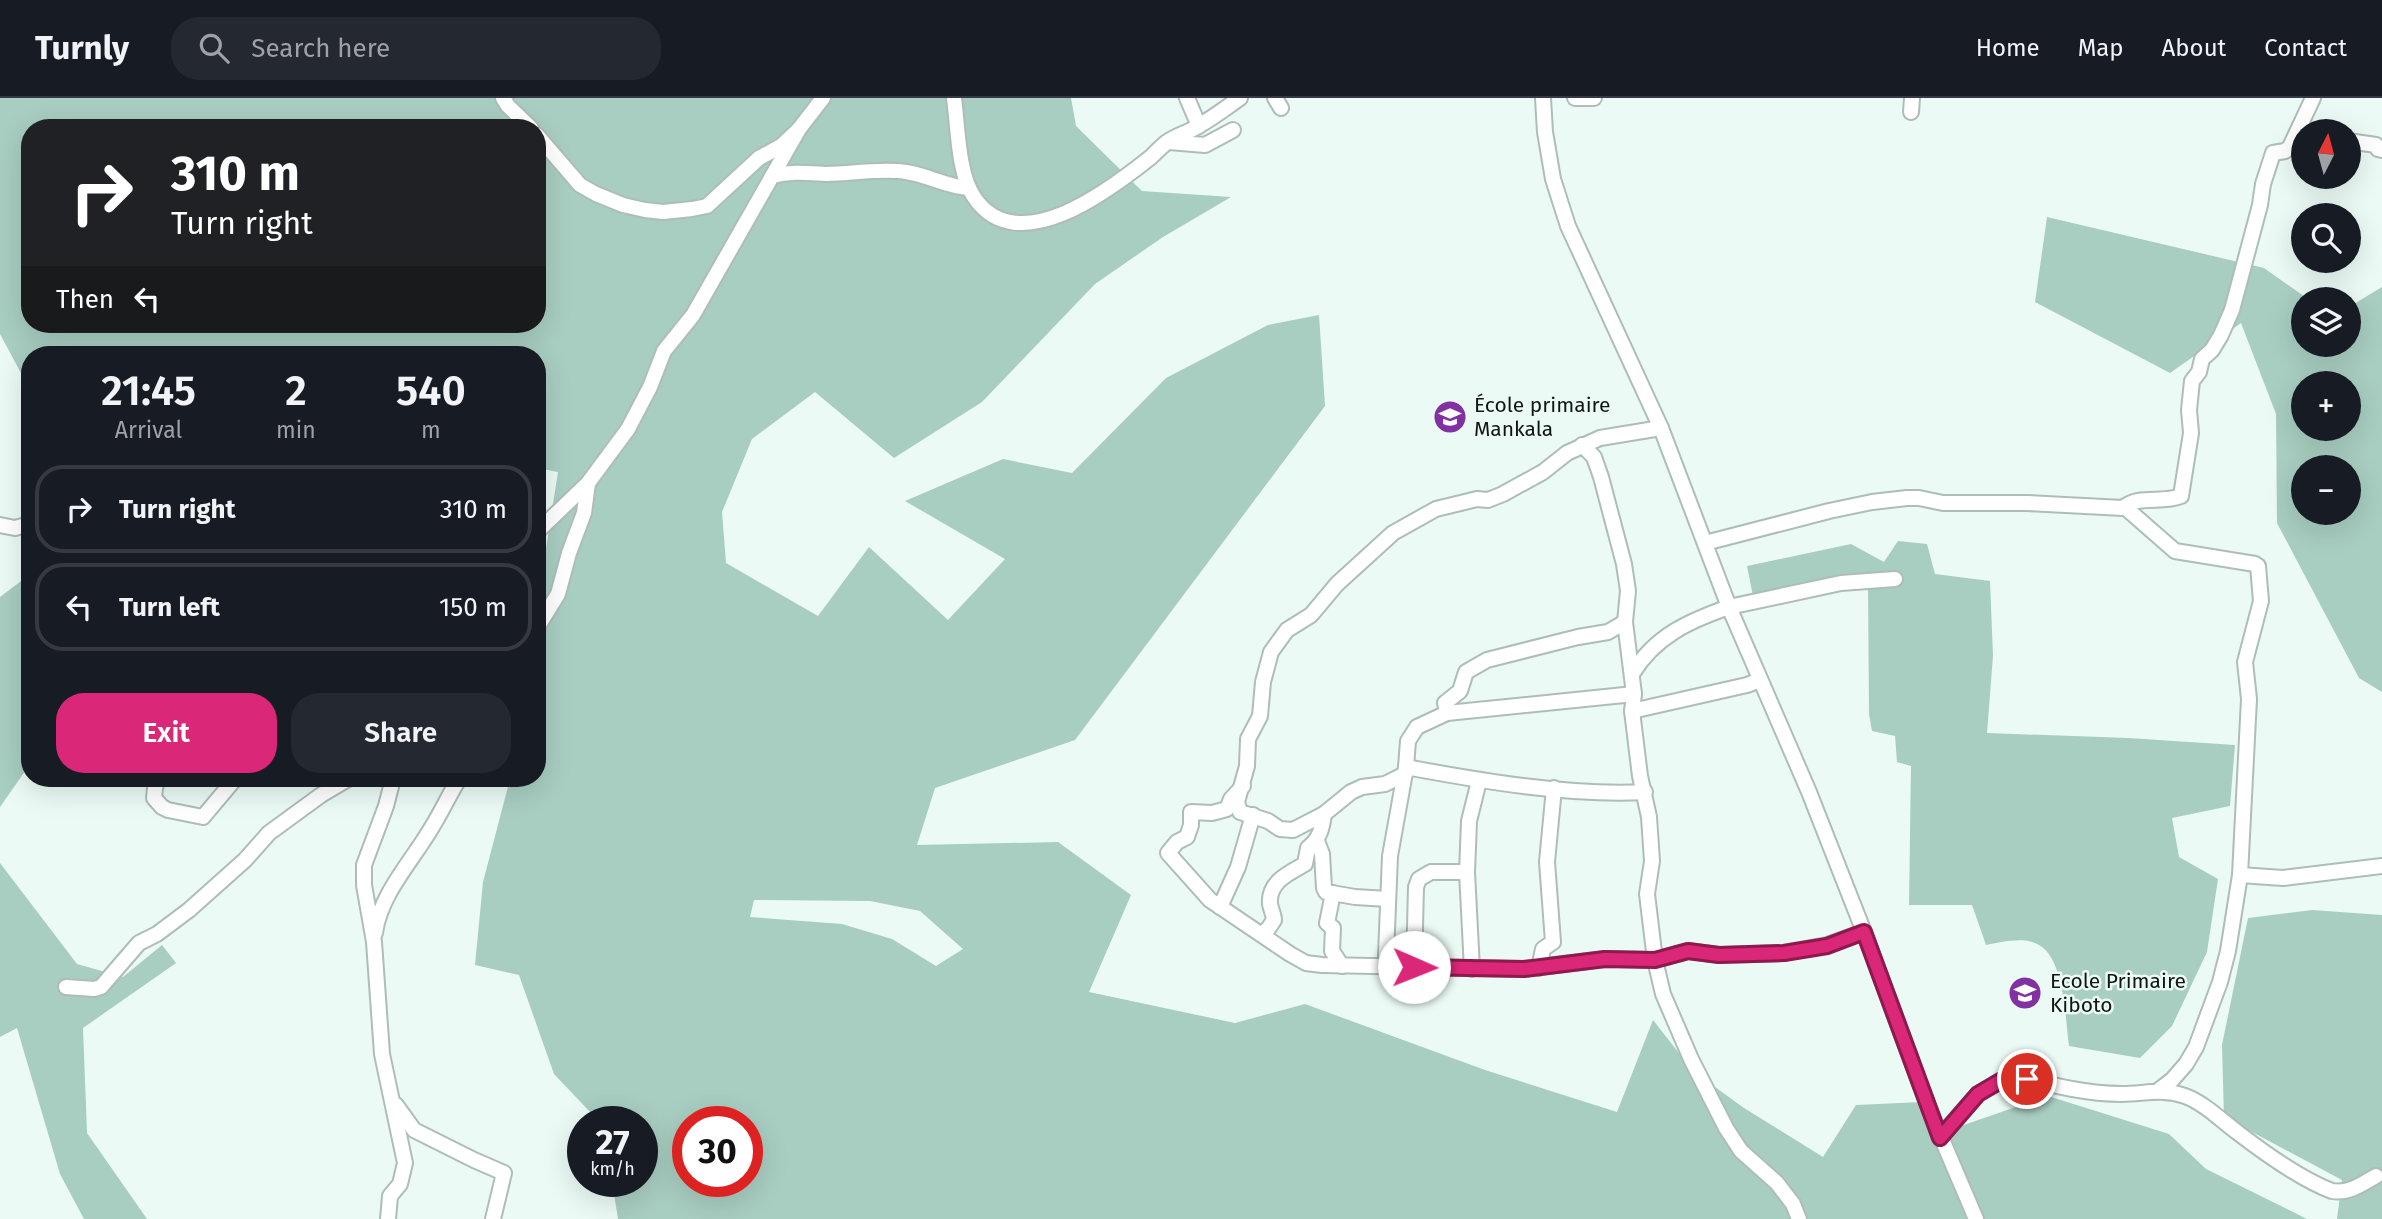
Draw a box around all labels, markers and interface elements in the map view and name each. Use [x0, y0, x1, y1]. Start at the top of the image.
search box [171, 17, 661, 80]
text: Turnly [35, 28, 129, 68]
icon: search [195, 29, 233, 67]
text: Search here [251, 33, 390, 64]
text: Home [1976, 34, 2040, 62]
text: Map [2078, 34, 2124, 62]
text: About [2162, 34, 2226, 62]
text: Contact [2264, 34, 2347, 62]
north arrow [2291, 119, 2361, 189]
map controls [2291, 119, 2361, 525]
text: 310 m [171, 144, 300, 203]
icon: right [56, 147, 147, 238]
button: search [2291, 203, 2361, 273]
text: Turn right [171, 204, 313, 242]
icon: left [128, 280, 166, 318]
text: Then [56, 284, 114, 315]
button: layers [2291, 287, 2361, 357]
text: 21:45 [101, 366, 196, 416]
text: 2 [285, 366, 307, 416]
text: 540 [396, 366, 466, 416]
button: + [2291, 371, 2361, 441]
place label: École primaire Mankala [1474, 392, 1611, 442]
school or university icon: École primaire Mankala [1431, 398, 1469, 436]
text: Arrival [115, 416, 182, 444]
text: min [276, 416, 316, 444]
text: m [421, 416, 441, 444]
button: − [2291, 455, 2361, 525]
icon: right [60, 490, 98, 528]
text: Turn right [119, 494, 236, 525]
text: 310 m [440, 494, 507, 525]
icon: left [60, 588, 98, 626]
text: Turn left [119, 592, 220, 623]
text: 150 m [439, 592, 507, 623]
button: Exit [56, 693, 277, 773]
button: Share [291, 693, 511, 773]
position arrow [1377, 930, 1451, 1004]
place label: Ecole Primaire Kiboto [2050, 968, 2186, 1018]
school or university icon: Ecole Primaire Kiboto [2006, 974, 2044, 1012]
pin [1997, 1049, 2057, 1109]
icon: arrive [2008, 1060, 2046, 1098]
speed limit sign: 30 [672, 1106, 763, 1197]
text: 27 [595, 1121, 630, 1163]
text: km/h [590, 1158, 635, 1180]

